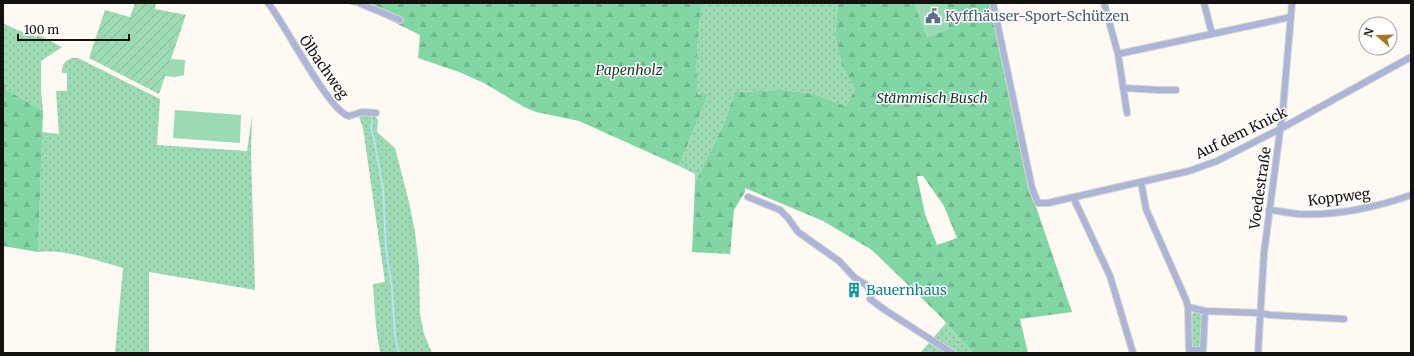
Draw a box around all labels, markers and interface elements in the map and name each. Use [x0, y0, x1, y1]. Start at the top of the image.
public building icon: Kyffhäuser-Sport-Schützen [924, 7, 942, 25]
place label: Kyffhäuser-Sport-Schützen [945, 7, 1129, 25]
scale bar [18, 16, 129, 42]
north arrow [1358, 16, 1398, 56]
text: 100 m [24, 22, 59, 37]
text: N [1361, 26, 1377, 39]
street label: Ölbachweg [295, 32, 353, 103]
park label: Papenholz [595, 61, 663, 79]
park label: Stämmisch Busch [876, 89, 988, 107]
street label: Auf dem Knick [1191, 103, 1290, 163]
street label: Voedestraße [1245, 146, 1275, 231]
street label: Koppweg [1307, 184, 1372, 210]
building icon: Bauernhaus [845, 281, 863, 299]
place label: Bauernhaus [866, 281, 947, 299]

